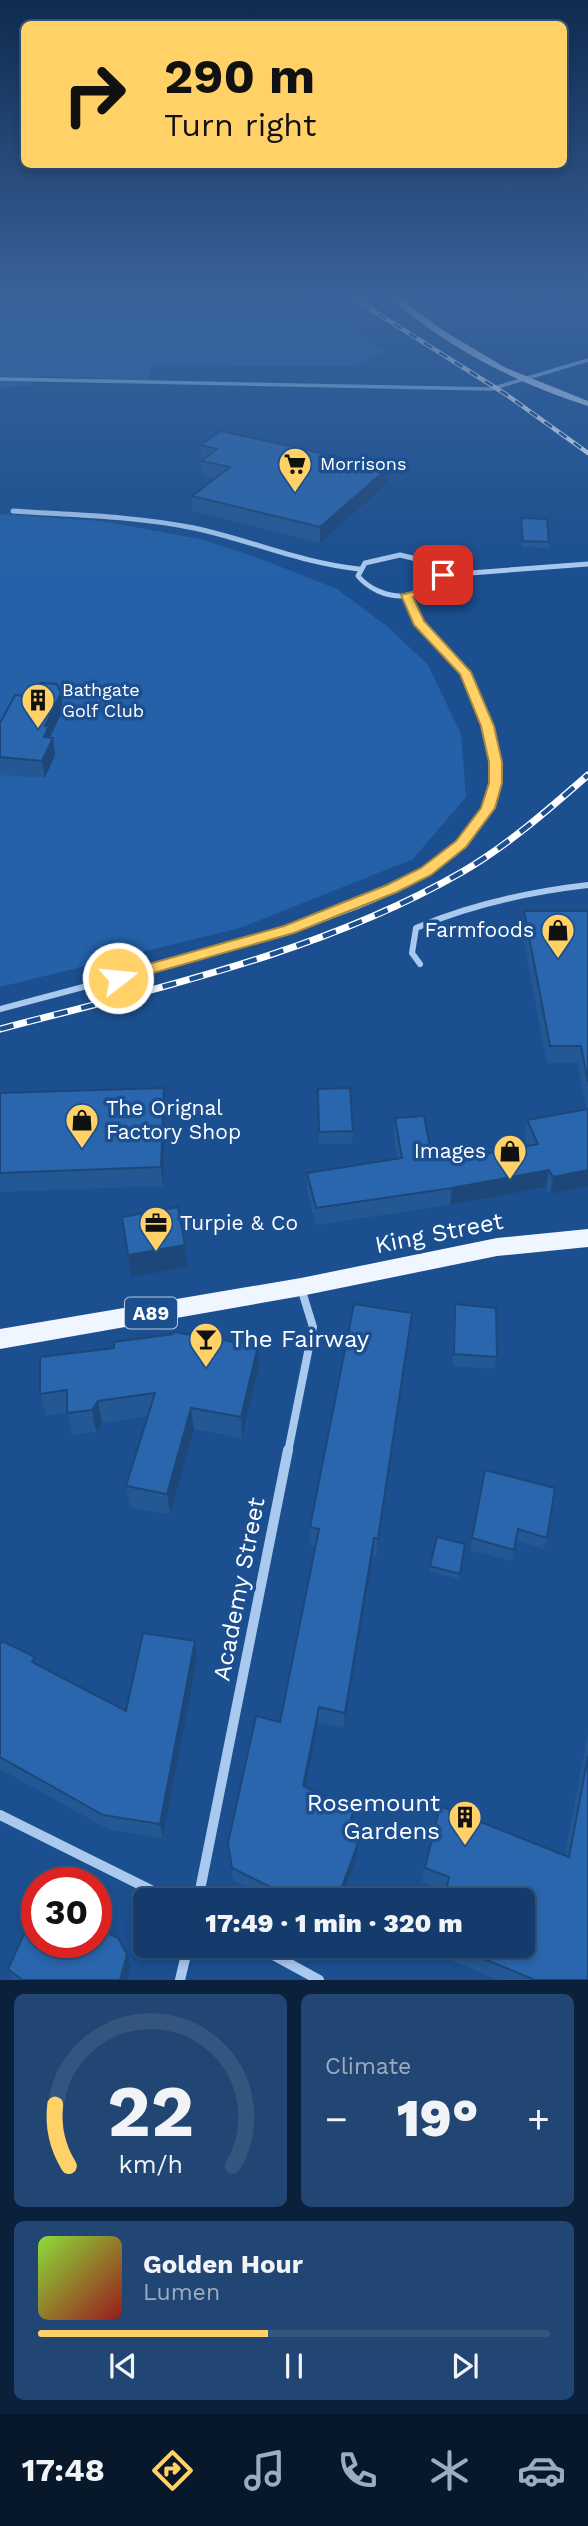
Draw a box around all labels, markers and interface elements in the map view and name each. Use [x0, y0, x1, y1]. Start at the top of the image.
text: 290 m [164, 47, 315, 105]
icon: right [49, 49, 140, 140]
text: Turn right [164, 106, 316, 144]
supermarket icon: Morrisons [276, 445, 314, 494]
place label: Morrisons [320, 453, 406, 474]
pin [413, 545, 473, 605]
icon: arrive [424, 556, 462, 594]
place label: Bathgate Golf Club [62, 679, 144, 721]
building icon: Bathgate Golf Club [19, 681, 57, 730]
shop icon: Farmfoods [539, 911, 577, 960]
place label: Farmfoods [425, 917, 534, 942]
position arrow [81, 941, 155, 1015]
place label: The Orignal Factory Shop [106, 1095, 241, 1144]
shop icon: The Orignal Factory Shop [63, 1101, 101, 1150]
shop icon: Images [491, 1132, 529, 1181]
place label: Images [414, 1138, 486, 1163]
office icon: Turpie & Co [137, 1204, 175, 1253]
street label: King Street [372, 1207, 506, 1259]
place label: Turpie & Co [180, 1210, 298, 1235]
road number: A89 [125, 1298, 177, 1329]
bar icon: The Fairway [187, 1320, 225, 1369]
place label: The Fairway [230, 1325, 370, 1353]
street label: Academy Street [207, 1495, 271, 1683]
place label: Rosemount Gardens [307, 1789, 440, 1845]
building icon: Rosemount Gardens [446, 1798, 484, 1847]
speed limit sign: 30 [21, 1867, 112, 1958]
text: 17:49 · 1 min · 320 m [205, 1908, 463, 1938]
text: Climate [325, 2053, 411, 2080]
text: 22 [107, 2069, 194, 2155]
text: 19° [397, 2088, 478, 2149]
text: − [325, 2097, 348, 2141]
text: + [527, 2097, 550, 2141]
text: km/h [118, 2150, 183, 2179]
text: Golden Hour [143, 2249, 303, 2279]
text: Lumen [143, 2279, 220, 2306]
icon: previous [104, 2347, 142, 2385]
icon: pause [275, 2347, 313, 2385]
icon: next [446, 2347, 484, 2385]
icon: directions [148, 2446, 197, 2495]
icon: music [240, 2446, 289, 2495]
icon: phone [333, 2446, 382, 2495]
icon: climate [425, 2446, 474, 2495]
icon: car [517, 2446, 566, 2495]
text: 17:48 [22, 2451, 105, 2489]

